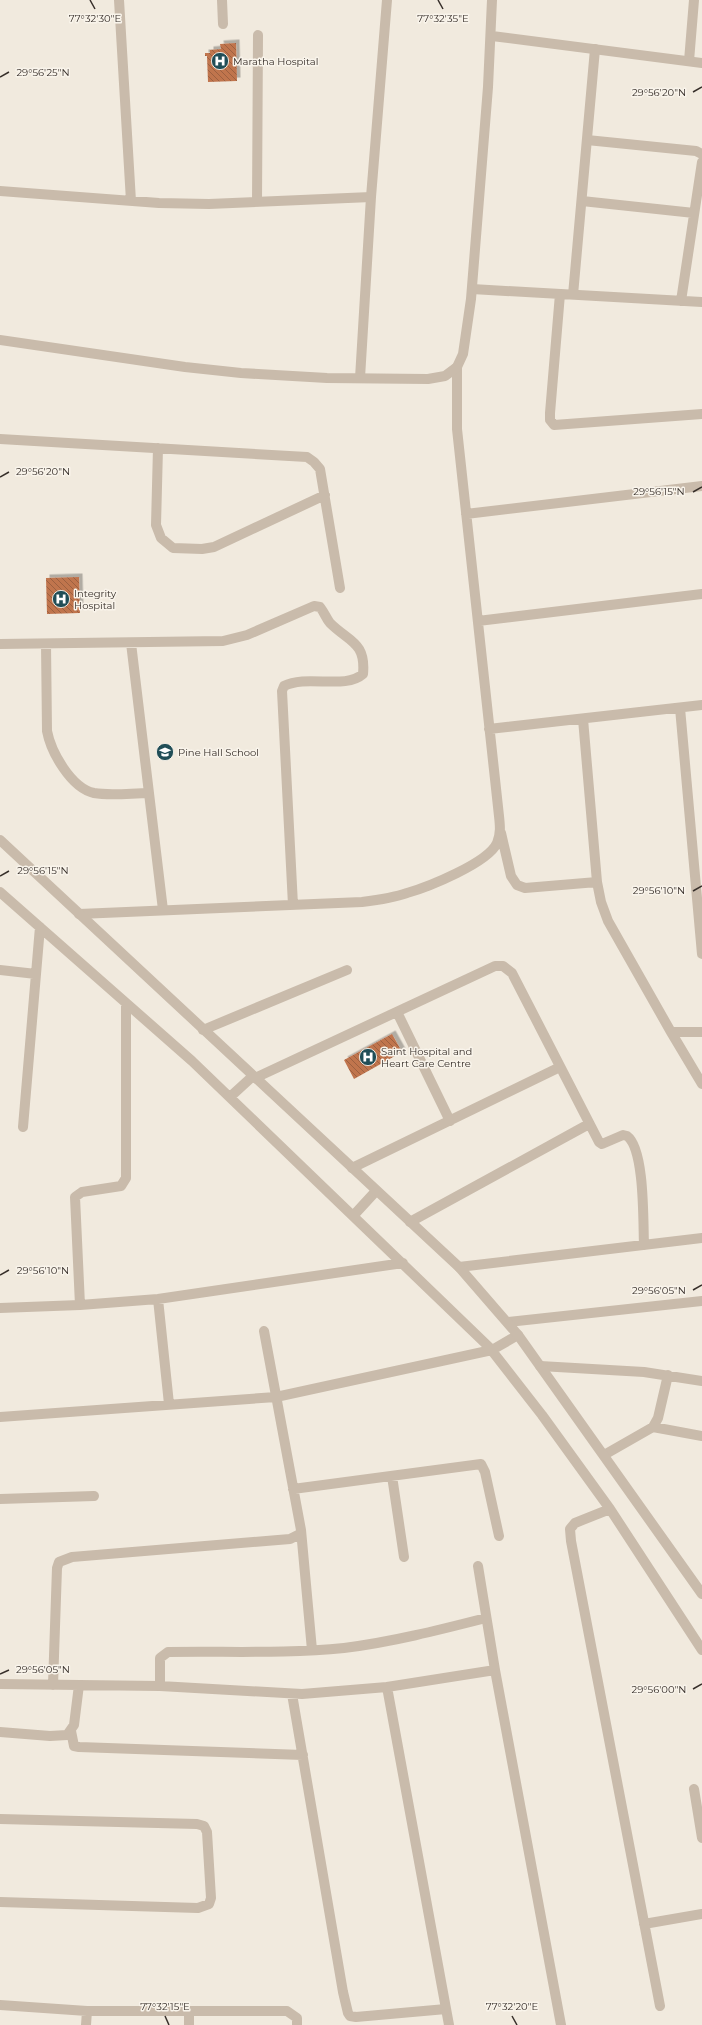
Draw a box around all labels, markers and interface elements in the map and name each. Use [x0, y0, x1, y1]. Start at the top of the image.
text: 77°32'30"E [69, 12, 122, 25]
text: 77°32'35"E [417, 12, 469, 25]
hospital icon: Maratha Hospital [210, 51, 230, 71]
place label: Maratha Hospital [233, 55, 318, 68]
text: 29°56'25"N [16, 66, 70, 79]
text: 29°56'20"N [632, 86, 686, 99]
text: 29°56'20"N [16, 465, 70, 478]
text: 29°56'15"N [633, 485, 685, 498]
place label: Integrity Hospital [74, 587, 117, 612]
hospital icon: Integrity Hospital [51, 589, 71, 609]
school or university icon: Pine Hall School [155, 742, 175, 762]
place label: Pine Hall School [178, 746, 259, 759]
text: 29°56'15"N [17, 864, 69, 877]
text: 29°56'10"N [633, 884, 685, 897]
place label: Saint Hospital and Heart Care Centre [381, 1045, 472, 1070]
hospital icon: Saint Hospital and Heart Care Centre [358, 1047, 378, 1067]
text: 29°56'10"N [17, 1264, 69, 1277]
text: 29°56'05"N [632, 1284, 686, 1297]
text: 29°56'05"N [16, 1663, 70, 1676]
text: 29°56'00"N [631, 1683, 687, 1696]
text: 77°32'15"E [140, 2000, 190, 2013]
text: 77°32'20"E [486, 2000, 539, 2013]

